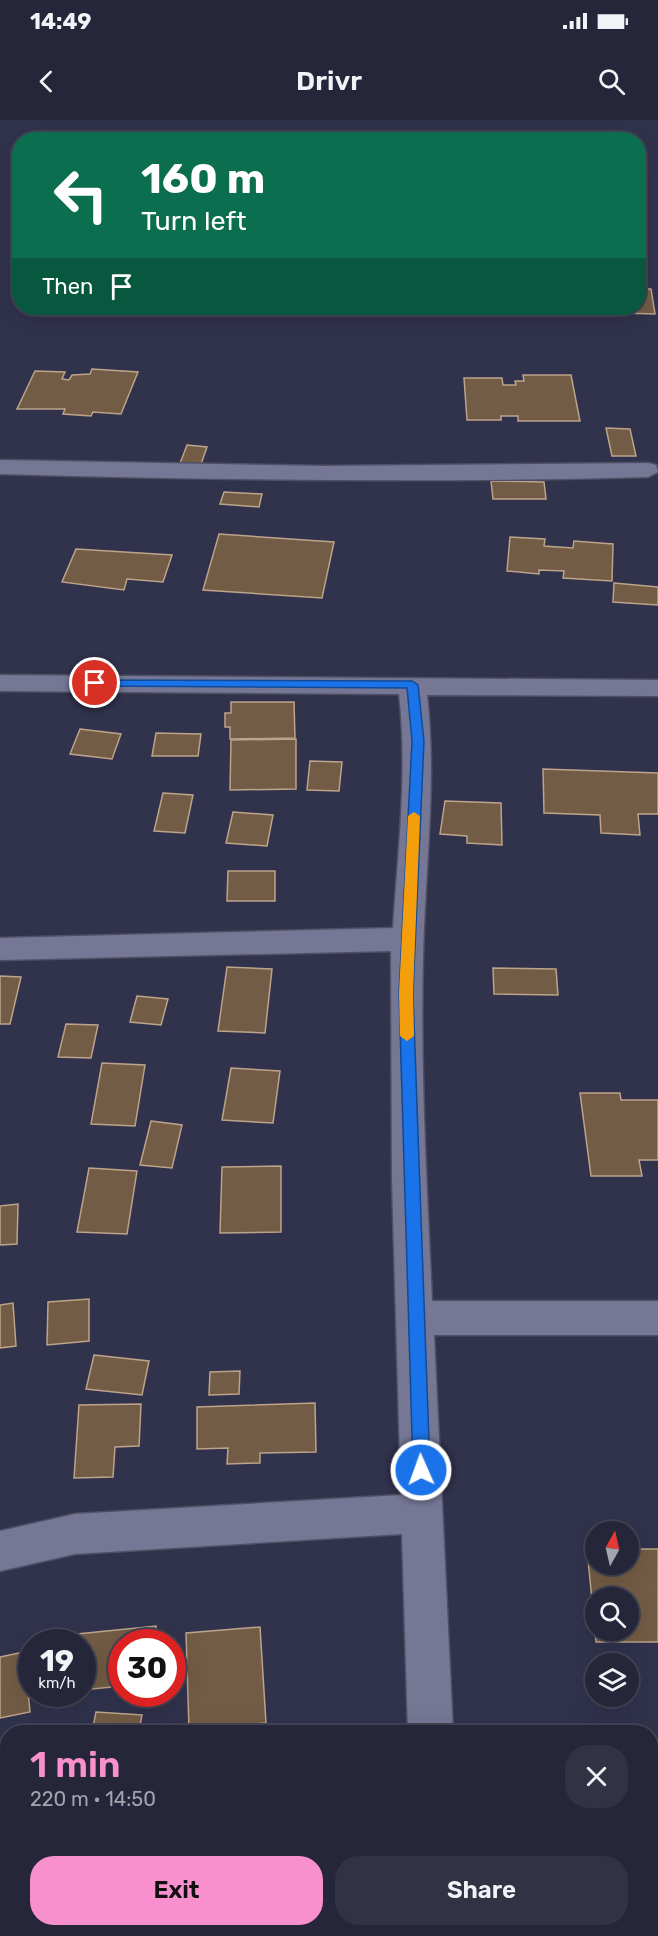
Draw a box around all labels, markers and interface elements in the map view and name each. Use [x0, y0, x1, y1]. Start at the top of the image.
text: 14:49 [30, 8, 91, 35]
icon: back [30, 65, 63, 98]
text: Drivr [296, 65, 362, 97]
icon: search [595, 65, 628, 98]
text: 160 m [141, 154, 265, 204]
icon: left [42, 156, 120, 234]
text: Turn left [141, 205, 246, 237]
icon: arrive [105, 270, 138, 303]
text: Then [42, 273, 93, 300]
pin [69, 657, 120, 708]
icon: arrive [78, 666, 111, 699]
position arrow [389, 1438, 453, 1502]
north arrow [585, 1521, 639, 1575]
map controls [585, 1521, 639, 1707]
button: search [585, 1587, 639, 1641]
speed limit sign: 30 [108, 1629, 186, 1707]
text: 19 [40, 1643, 74, 1679]
button: layers [585, 1653, 639, 1707]
text: km/h [38, 1674, 76, 1692]
text: 1 min [30, 1743, 121, 1786]
button: close [565, 1745, 628, 1808]
text: 220 m · 14:50 [30, 1787, 156, 1811]
button: Exit [30, 1856, 323, 1925]
button: Share [335, 1856, 628, 1925]

